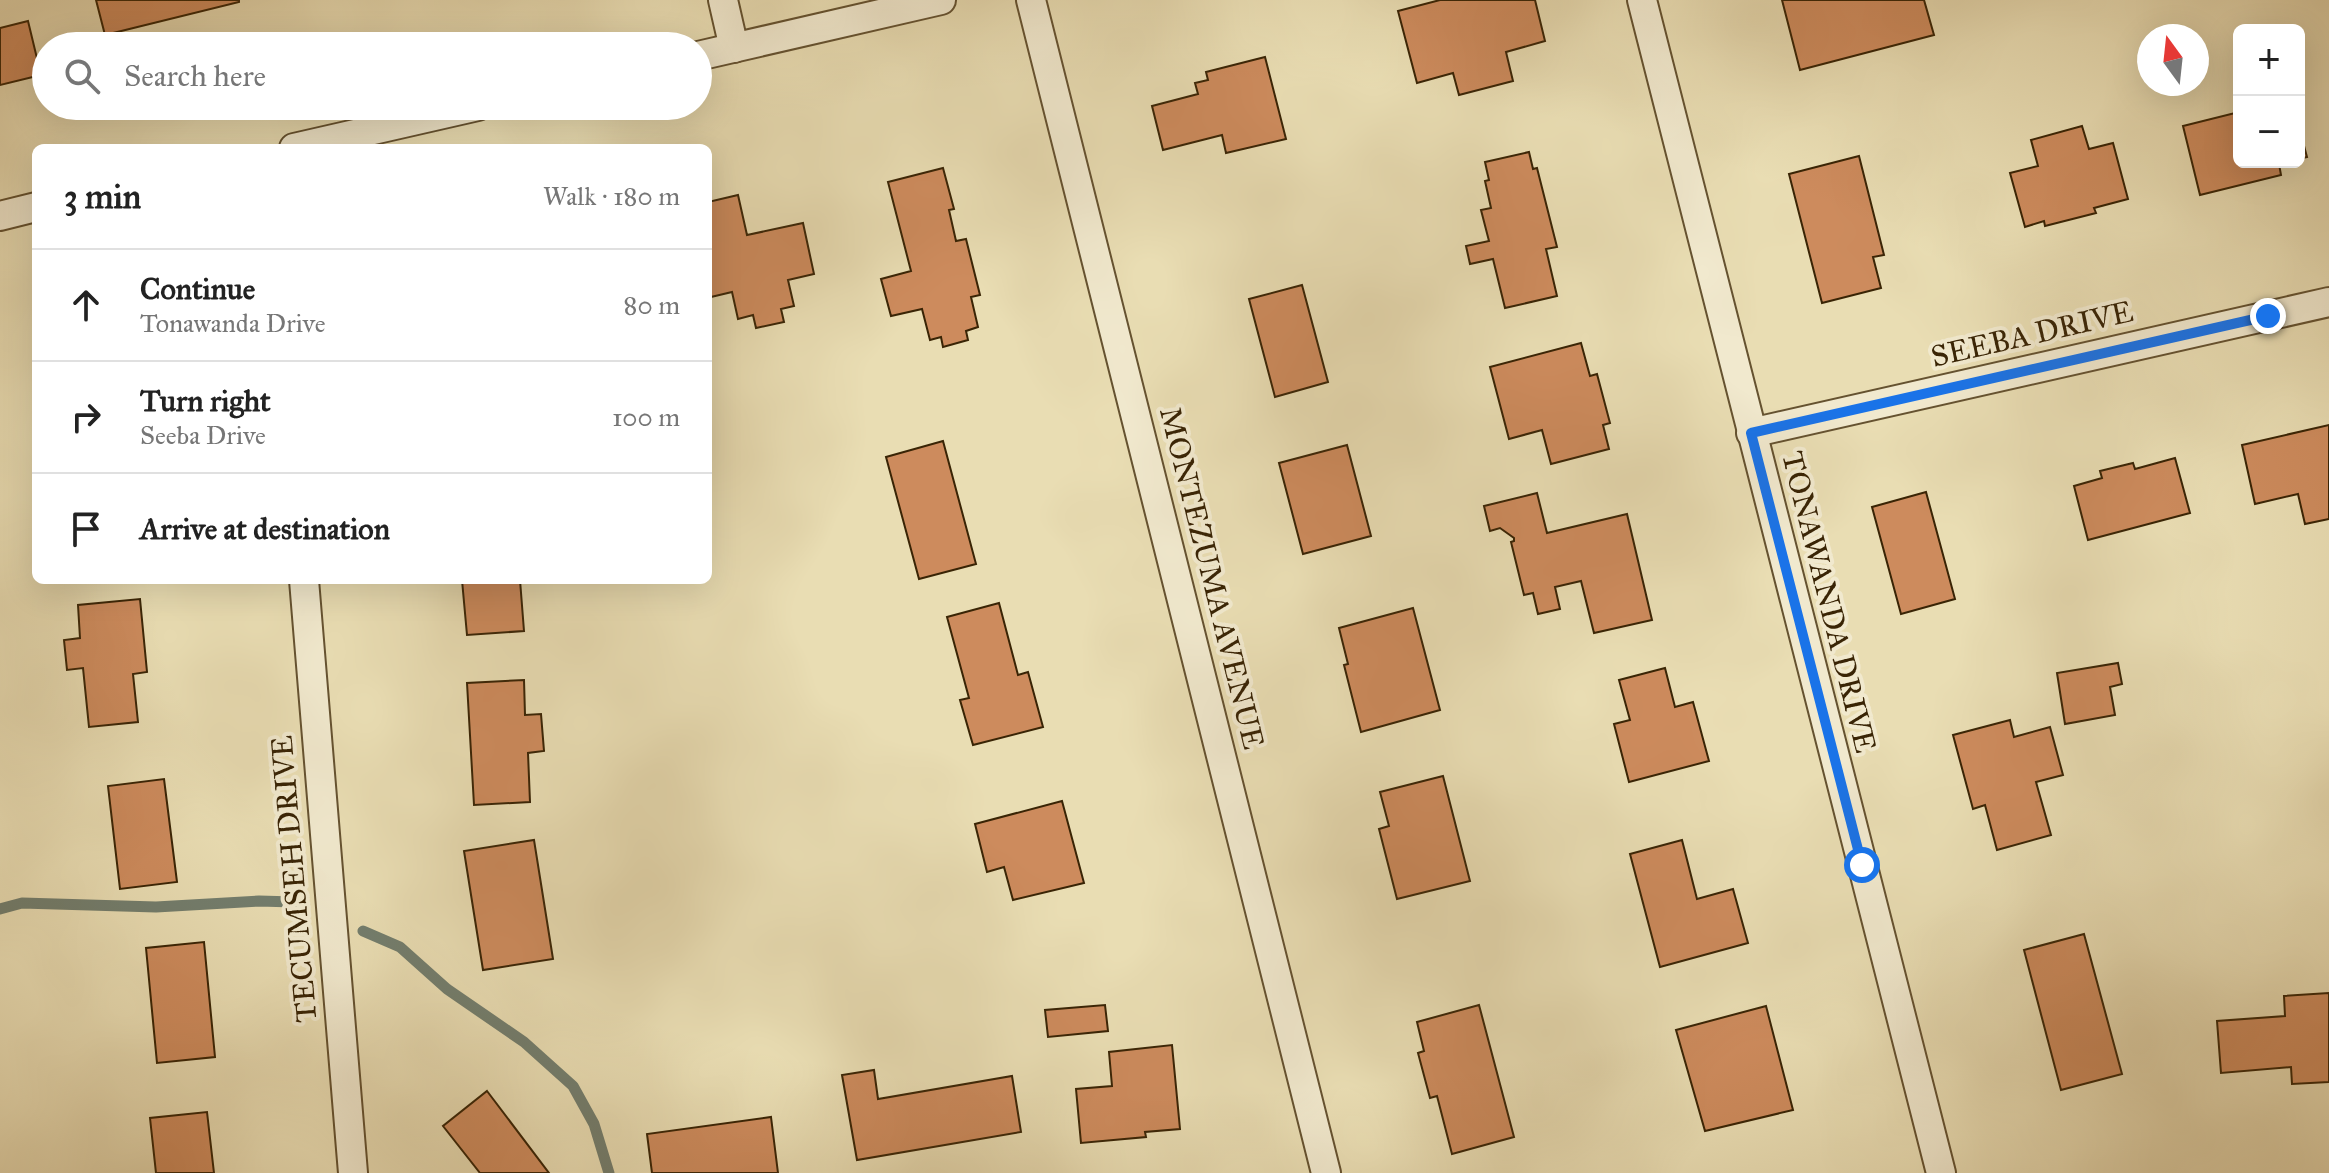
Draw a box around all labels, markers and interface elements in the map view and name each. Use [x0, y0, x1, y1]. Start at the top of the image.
north arrow [2137, 24, 2209, 96]
map controls [2233, 24, 2305, 168]
button: + [2233, 24, 2305, 96]
search box [32, 32, 712, 120]
icon: search [60, 54, 104, 98]
text: Search here [124, 58, 266, 94]
button: − [2233, 96, 2305, 168]
text: 3 min [64, 176, 141, 217]
text: Walk · 180 m [543, 180, 680, 212]
text: Continue [140, 271, 255, 307]
icon: ahead [64, 283, 108, 327]
text: 80 m [624, 289, 680, 321]
street label: SEEBA DRIVE [1927, 293, 2137, 375]
route end [2250, 298, 2286, 334]
text: Tonawanda Drive [140, 307, 326, 339]
text: Turn right [140, 383, 271, 419]
icon: right [64, 395, 108, 439]
text: 100 m [612, 401, 680, 433]
street label: MONTEZUMA AVENUE [1152, 403, 1272, 753]
text: Seeba Drive [140, 419, 266, 451]
street label: TONAWANDA DRIVE [1774, 448, 1884, 756]
icon: arrive [64, 507, 108, 551]
text: Arrive at destination [140, 511, 390, 547]
street label: TECUMSEH DRIVE [264, 734, 324, 1024]
route start [1844, 847, 1880, 883]

